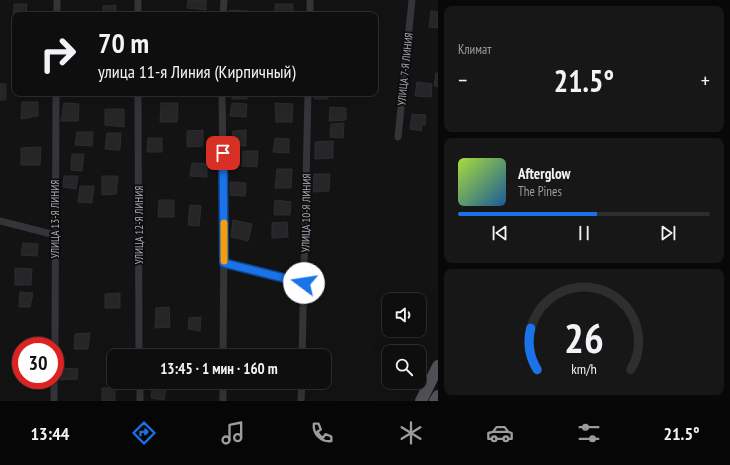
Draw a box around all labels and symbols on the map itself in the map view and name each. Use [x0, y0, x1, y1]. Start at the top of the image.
street label: УЛИЦА 7-Я ЛИНИЯ [394, 32, 416, 106]
pin [206, 136, 240, 170]
street label: УЛИЦА 10-Я ЛИНИЯ [298, 174, 314, 252]
street label: УЛИЦА 13-Я ЛИНИЯ [48, 180, 62, 258]
street label: УЛИЦА 12-Я ЛИНИЯ [132, 186, 146, 264]
position arrow [283, 262, 325, 304]
speed limit sign: 30 [12, 337, 64, 389]

